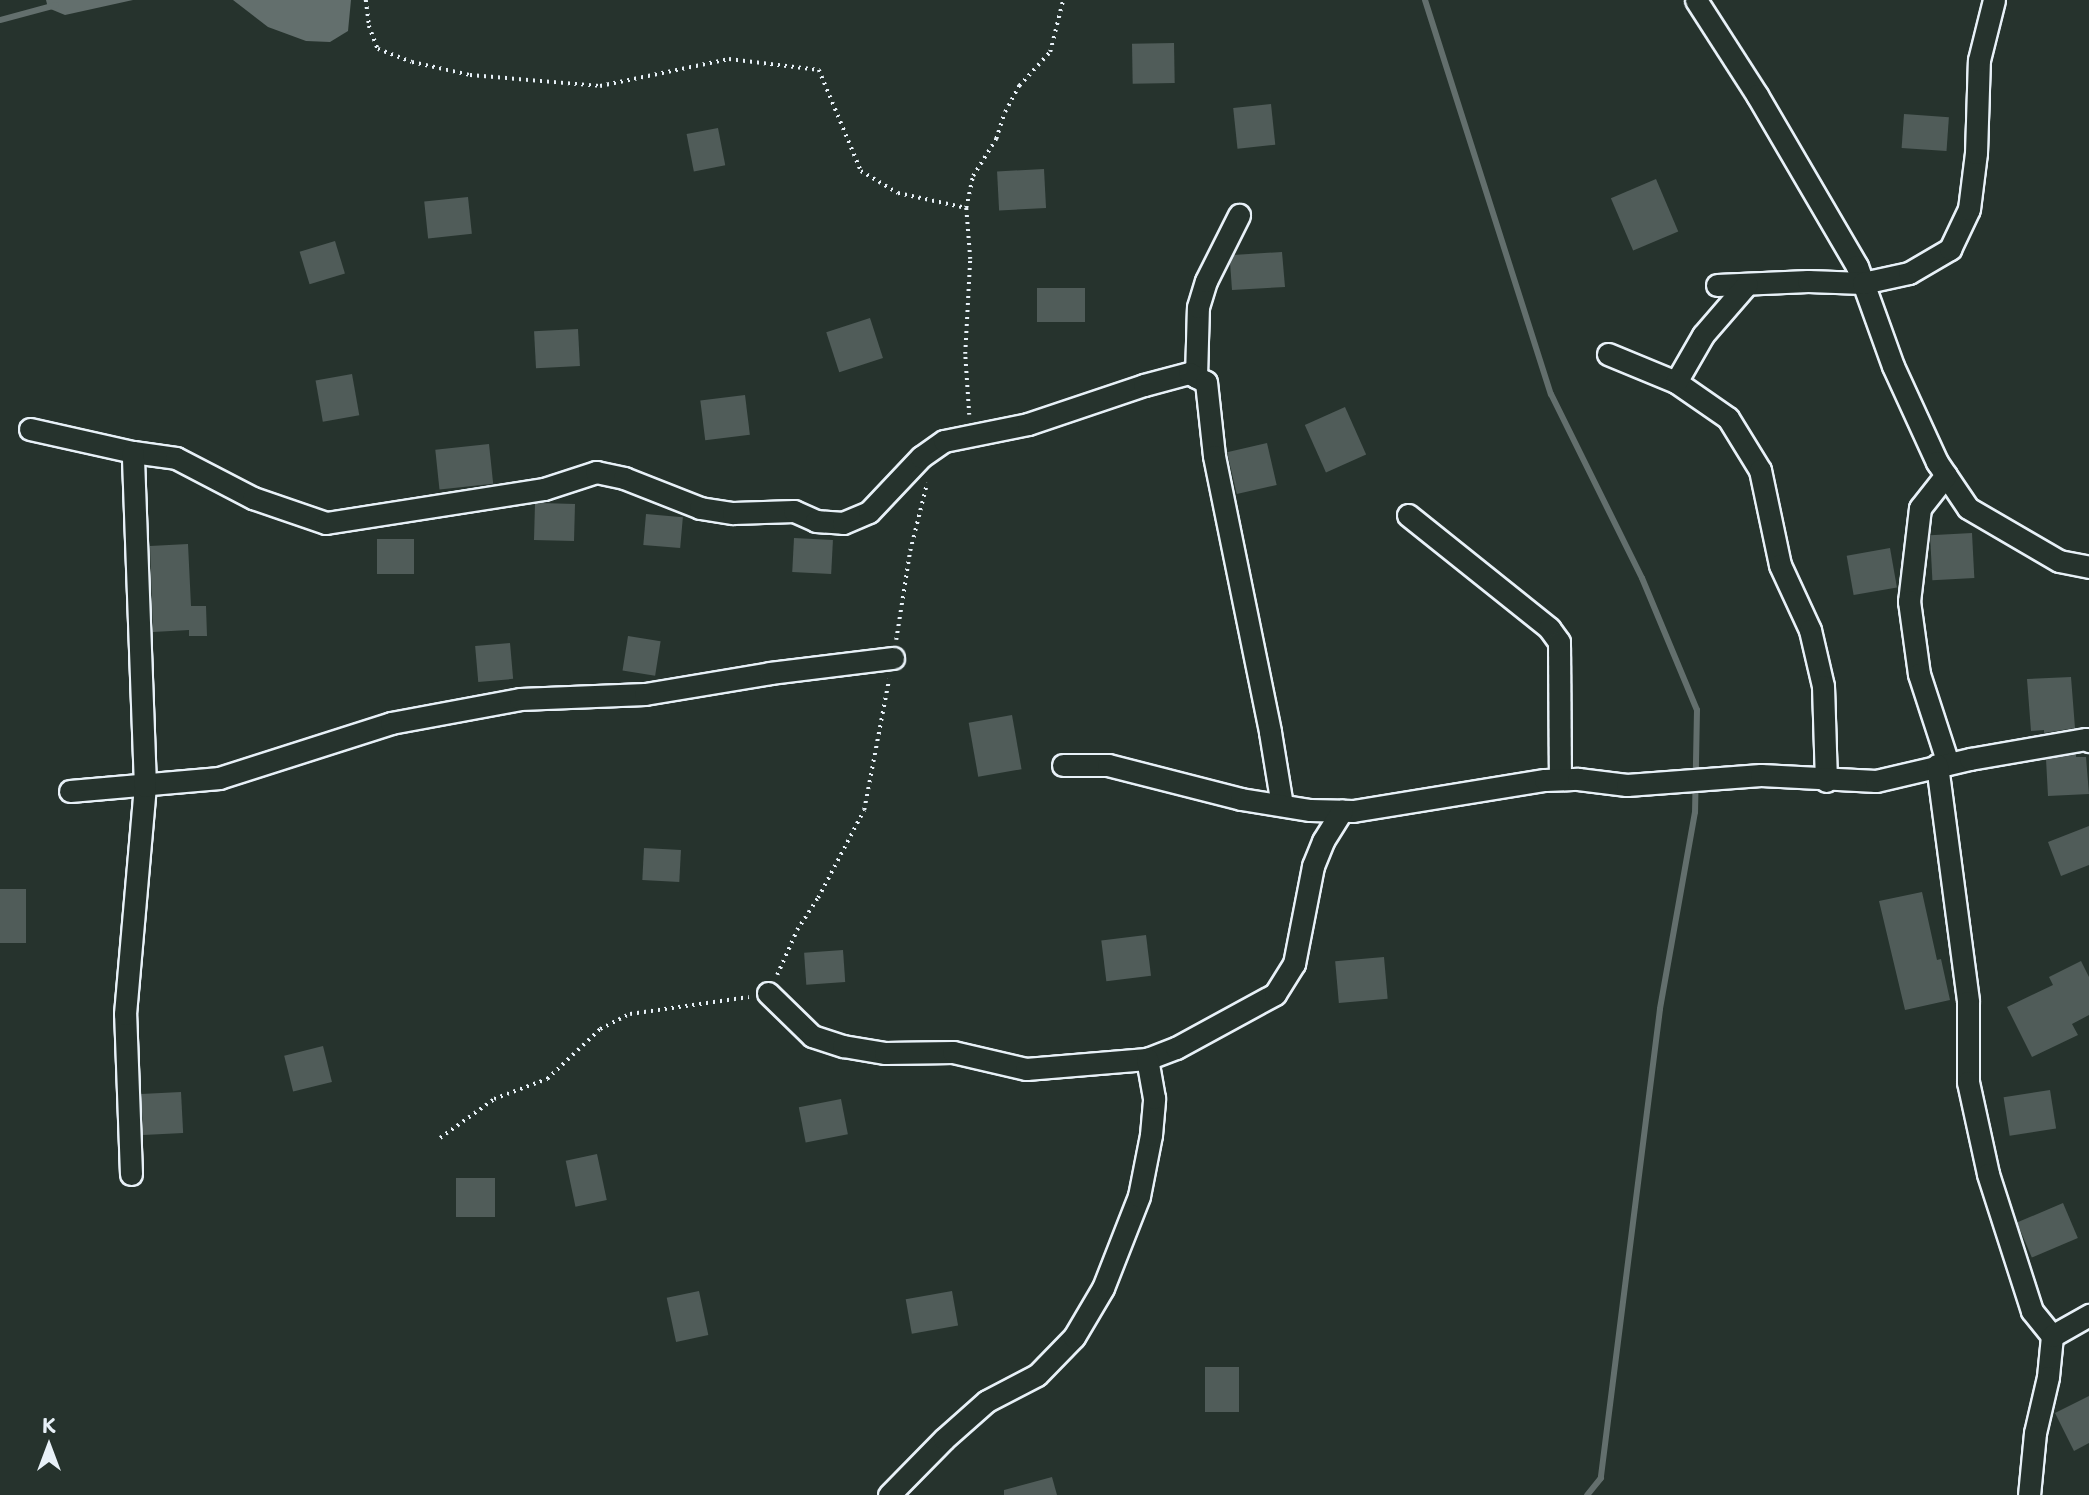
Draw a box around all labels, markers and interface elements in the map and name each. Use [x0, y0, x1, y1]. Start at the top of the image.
north arrow [14, 1411, 84, 1481]
text: K [42, 1411, 56, 1439]

